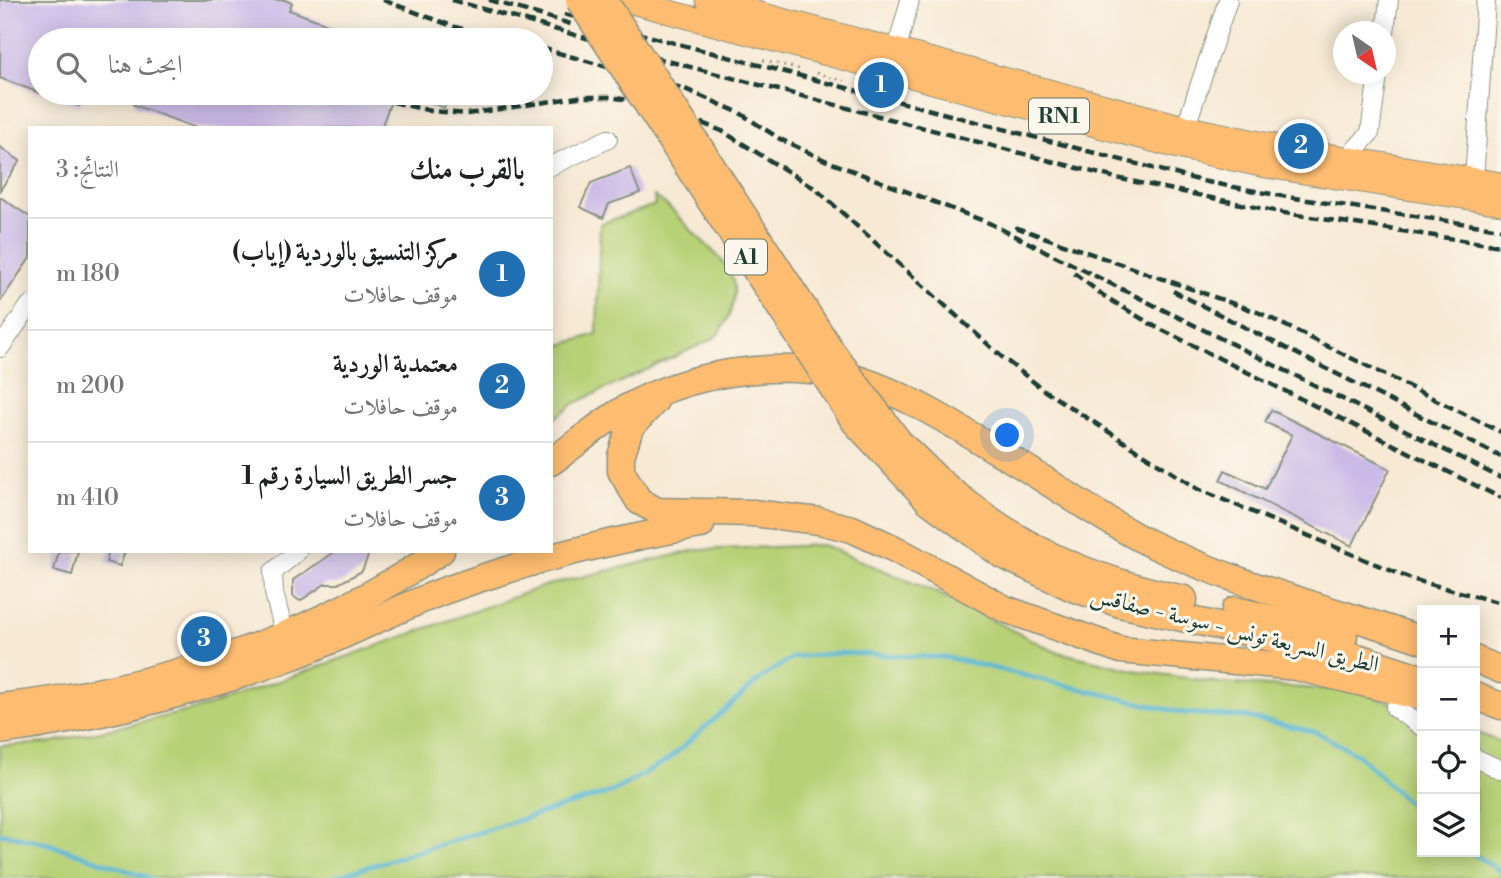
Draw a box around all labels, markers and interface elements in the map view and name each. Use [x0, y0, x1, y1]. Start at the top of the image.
north arrow [1333, 21, 1396, 84]
search box [28, 28, 553, 105]
icon: search [52, 48, 90, 86]
text: ابحث هنا [108, 49, 183, 81]
pin: 1 [858, 59, 904, 111]
road number: RN1 [1029, 99, 1089, 134]
pin: 2 [1278, 120, 1324, 172]
text: بالقرب منك [409, 151, 525, 189]
text: النتائج: 3 [56, 156, 119, 184]
text: مركز التنسيق بالوردية (إياب) [233, 236, 458, 268]
road number: A1 [725, 240, 767, 274]
text: 180 m [56, 260, 120, 288]
text: 1 [496, 260, 508, 288]
text: موقف حافلات [343, 281, 458, 309]
text: معتمدية الوردية [333, 348, 458, 380]
text: 200 m [56, 372, 125, 400]
text: 2 [495, 372, 509, 400]
text: موقف حافلات [343, 393, 458, 421]
your location [990, 418, 1024, 452]
text: جسر الطريق السيارة رقم 1 [241, 460, 458, 492]
text: 410 m [56, 484, 119, 512]
text: 3 [495, 484, 509, 512]
text: موقف حافلات [343, 505, 458, 533]
street label: الطريق السريعة تونس - سوسة - صفاقس [1088, 581, 1382, 680]
map controls [1417, 605, 1480, 857]
button: + [1417, 605, 1480, 668]
pin: 3 [181, 613, 227, 665]
button: − [1417, 668, 1480, 731]
button: locate [1417, 731, 1480, 794]
button: layers [1417, 794, 1480, 857]

